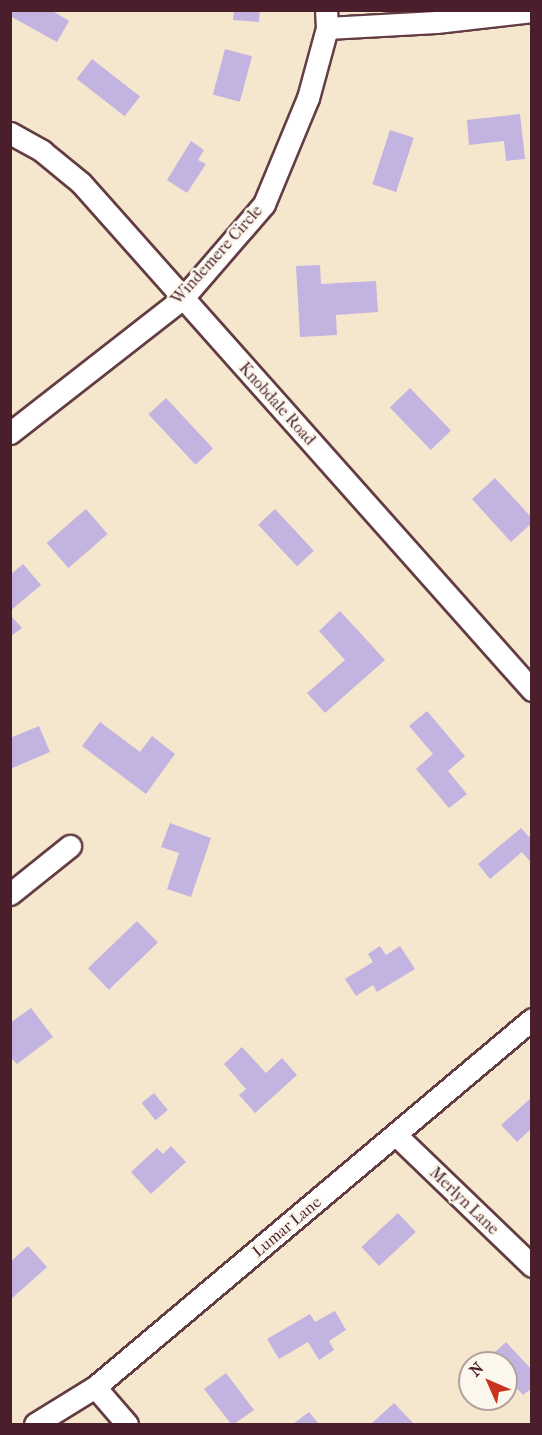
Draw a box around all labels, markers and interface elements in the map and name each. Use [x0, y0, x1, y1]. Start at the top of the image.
street label: Windemere Circle [167, 201, 267, 309]
street label: Knobdale Road [235, 359, 319, 449]
street label: Merlyn Lane [425, 1163, 503, 1239]
street label: Lumar Lane [249, 1193, 325, 1261]
north arrow [458, 1351, 518, 1411]
text: N [465, 1358, 487, 1380]

